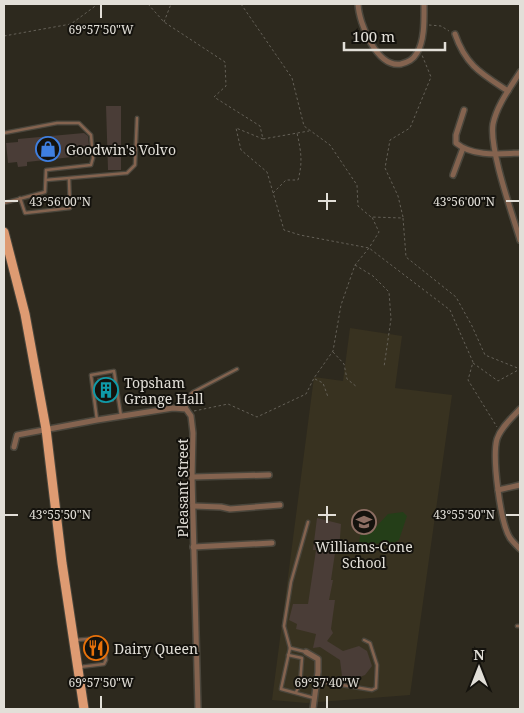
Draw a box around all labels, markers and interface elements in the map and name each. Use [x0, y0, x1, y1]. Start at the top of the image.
scale bar [344, 20, 445, 52]
text: 69°57'50"W [68, 21, 134, 38]
text: 100 m [352, 26, 395, 46]
shop icon: Goodwin's Volvo [35, 136, 61, 162]
place label: Goodwin's Volvo [66, 140, 176, 159]
text: 43°56'00"N [29, 193, 91, 210]
text: 43°56'00"N [433, 193, 495, 210]
place label: Topsham Grange Hall [124, 373, 204, 408]
building icon: Topsham Grange Hall [93, 377, 119, 403]
street label: Pleasant Street [173, 438, 192, 538]
text: 43°55'50"N [29, 506, 91, 523]
text: 43°55'50"N [433, 506, 495, 523]
school or university icon: Williams-Cone School [351, 509, 377, 535]
place label: Williams-Cone School [315, 537, 413, 572]
restaurant icon: Dairy Queen [83, 635, 109, 661]
place label: Dairy Queen [114, 639, 198, 658]
north arrow [454, 643, 504, 693]
text: N [473, 645, 485, 664]
text: 69°57'50"W [68, 674, 134, 691]
text: 69°57'40"W [294, 674, 360, 691]

